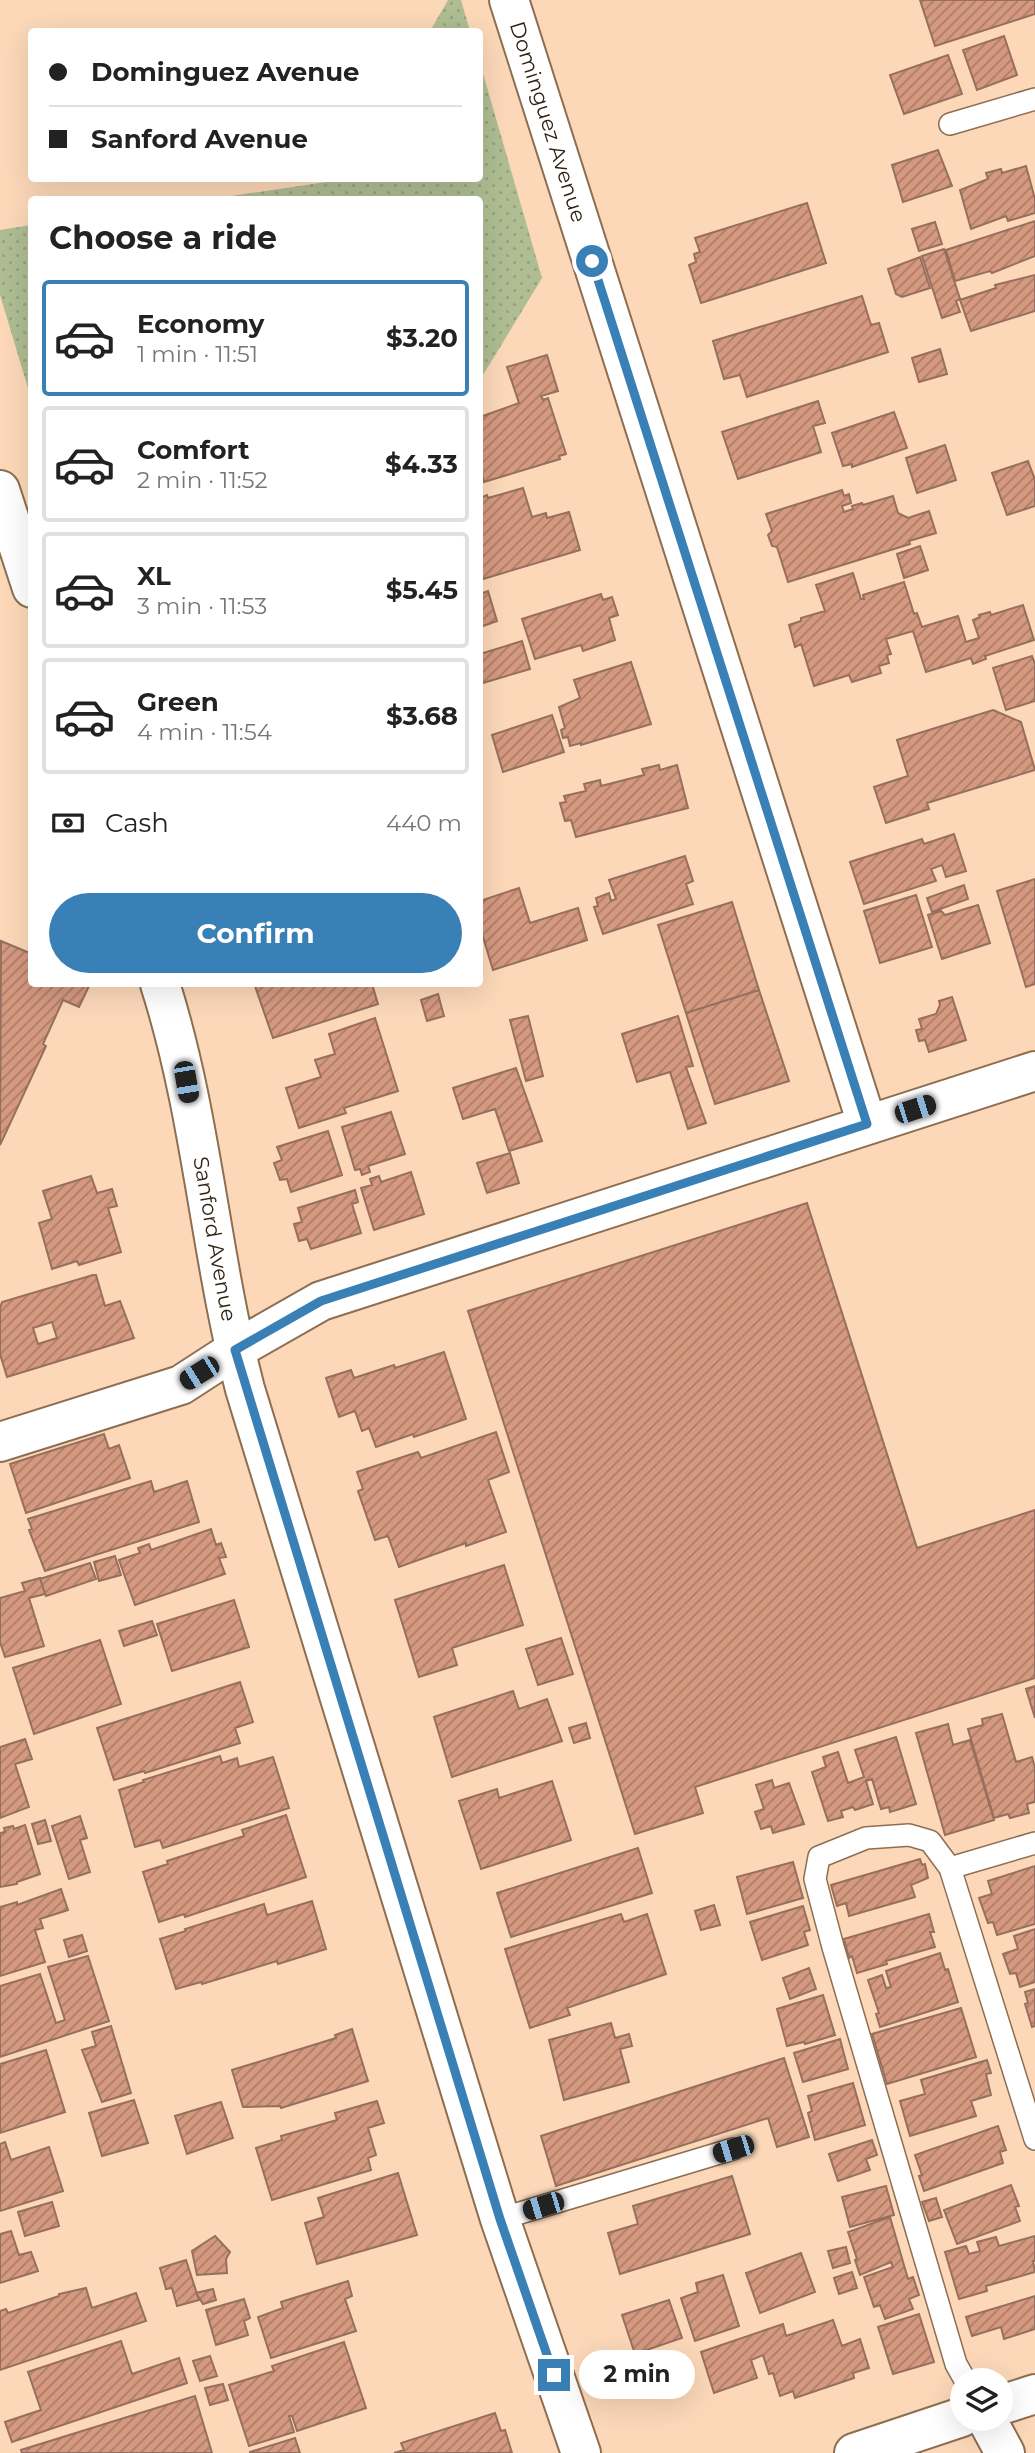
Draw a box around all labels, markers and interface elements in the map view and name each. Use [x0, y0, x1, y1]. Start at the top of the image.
street label: Dominguez Avenue [505, 18, 592, 225]
text: Dominguez Avenue [91, 56, 359, 88]
text: Sanford Avenue [91, 123, 308, 155]
text: Choose a ride [49, 218, 277, 257]
route start [576, 245, 608, 277]
icon: car [53, 307, 116, 370]
text: Economy [137, 308, 264, 340]
text: $3.20 [386, 322, 458, 354]
text: 1 min · 11:51 [137, 340, 258, 368]
icon: car [53, 433, 116, 496]
text: Comfort [137, 434, 249, 466]
text: $4.33 [385, 448, 458, 480]
text: 2 min · 11:52 [137, 466, 268, 494]
icon: car [53, 559, 116, 622]
text: XL [137, 560, 171, 592]
text: $5.45 [386, 574, 458, 606]
text: 3 min · 11:53 [137, 592, 267, 620]
icon: car [53, 685, 116, 748]
text: Green [137, 686, 219, 718]
text: $3.68 [386, 700, 458, 732]
text: 4 min · 11:54 [137, 718, 272, 746]
icon: cash [49, 804, 87, 842]
text: Cash [105, 807, 169, 839]
text: 440 m [386, 809, 462, 837]
button: Confirm [49, 893, 462, 973]
car [173, 1059, 200, 1105]
car [892, 1093, 939, 1125]
street label: Sanford Avenue [188, 1155, 242, 1323]
car [176, 1353, 223, 1393]
car [710, 2133, 757, 2165]
car [520, 2190, 567, 2222]
callout: 2 min [578, 2350, 694, 2400]
route end [538, 2359, 570, 2391]
text: 2 min [603, 2360, 671, 2388]
map controls [950, 2368, 1013, 2431]
button: layers [950, 2368, 1013, 2431]

